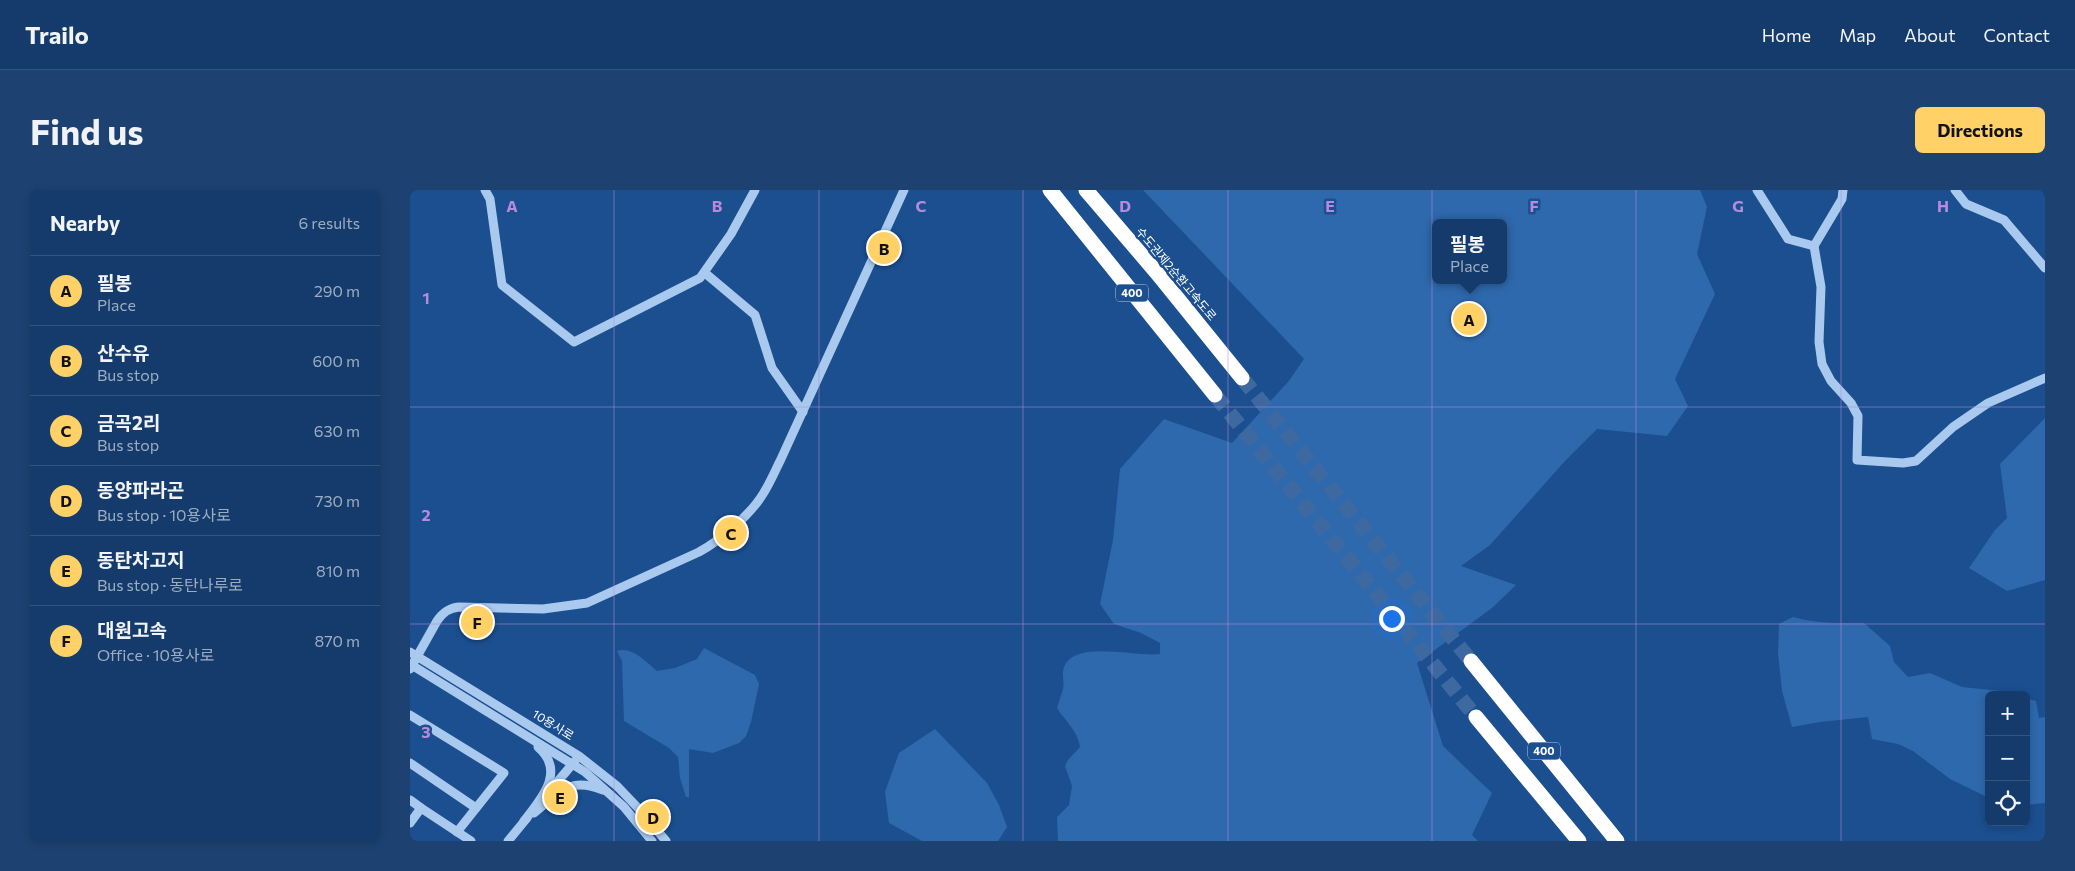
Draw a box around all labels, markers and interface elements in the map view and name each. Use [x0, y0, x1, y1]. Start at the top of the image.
text: Trailo [25, 20, 89, 49]
text: Home [1762, 24, 1811, 46]
text: Map [1839, 24, 1876, 46]
text: About [1904, 24, 1956, 46]
text: Contact [1984, 24, 2050, 46]
button: Directions [1915, 107, 2045, 153]
text: Find us [30, 109, 144, 152]
text: A [506, 196, 518, 215]
text: B [712, 196, 723, 215]
text: C [916, 196, 927, 215]
text: D [1119, 196, 1131, 215]
text: E [1325, 196, 1335, 215]
text: F [1529, 196, 1539, 215]
text: G [1732, 196, 1744, 215]
text: H [1937, 196, 1949, 215]
text: Nearby [50, 210, 120, 235]
text: 6 results [299, 213, 360, 232]
popup [1432, 219, 1507, 284]
street label: 수도권제2순환고속도로 [1134, 224, 1220, 323]
pin: B [868, 229, 900, 267]
text: 필봉 [1450, 232, 1485, 255]
text: Place [1450, 256, 1489, 275]
text: 필봉 [97, 271, 132, 294]
text: A [60, 281, 72, 300]
text: 290 m [314, 281, 360, 300]
road number: 400 [1116, 285, 1148, 302]
text: 1 [422, 288, 430, 307]
text: Place [97, 295, 136, 314]
pin: A [1453, 300, 1485, 338]
text: 산수유 [97, 341, 149, 364]
text: B [61, 351, 71, 370]
text: 600 m [312, 351, 360, 370]
text: Bus stop [97, 365, 159, 384]
text: 금곡2리 [97, 411, 160, 434]
text: C [61, 421, 71, 440]
text: 630 m [314, 421, 360, 440]
text: Bus stop [97, 435, 159, 454]
text: 동양파라곤 [97, 478, 184, 501]
text: D [60, 491, 72, 510]
text: 730 m [315, 491, 360, 510]
text: Bus stop · 10용사로 [97, 505, 231, 524]
text: 2 [421, 505, 431, 524]
pin: C [715, 514, 747, 552]
text: 동탄차고지 [97, 548, 184, 571]
text: E [61, 561, 71, 580]
text: 810 m [316, 561, 360, 580]
text: Bus stop · 동탄나루로 [97, 575, 243, 594]
pin: F [461, 603, 493, 641]
your location [1379, 606, 1405, 632]
text: 대원고속 [97, 618, 167, 641]
text: F [61, 631, 71, 650]
text: 870 m [314, 631, 360, 650]
text: Office · 10용사로 [97, 645, 214, 664]
map controls [1985, 691, 2030, 826]
button: + [1985, 691, 2030, 736]
street label: 10용사로 [530, 706, 577, 742]
text: 3 [421, 722, 431, 741]
button: − [1985, 736, 2030, 781]
road number: 400 [1528, 742, 1560, 760]
pin: E [544, 778, 576, 816]
button: locate [1985, 781, 2030, 826]
pin: D [637, 798, 669, 836]

